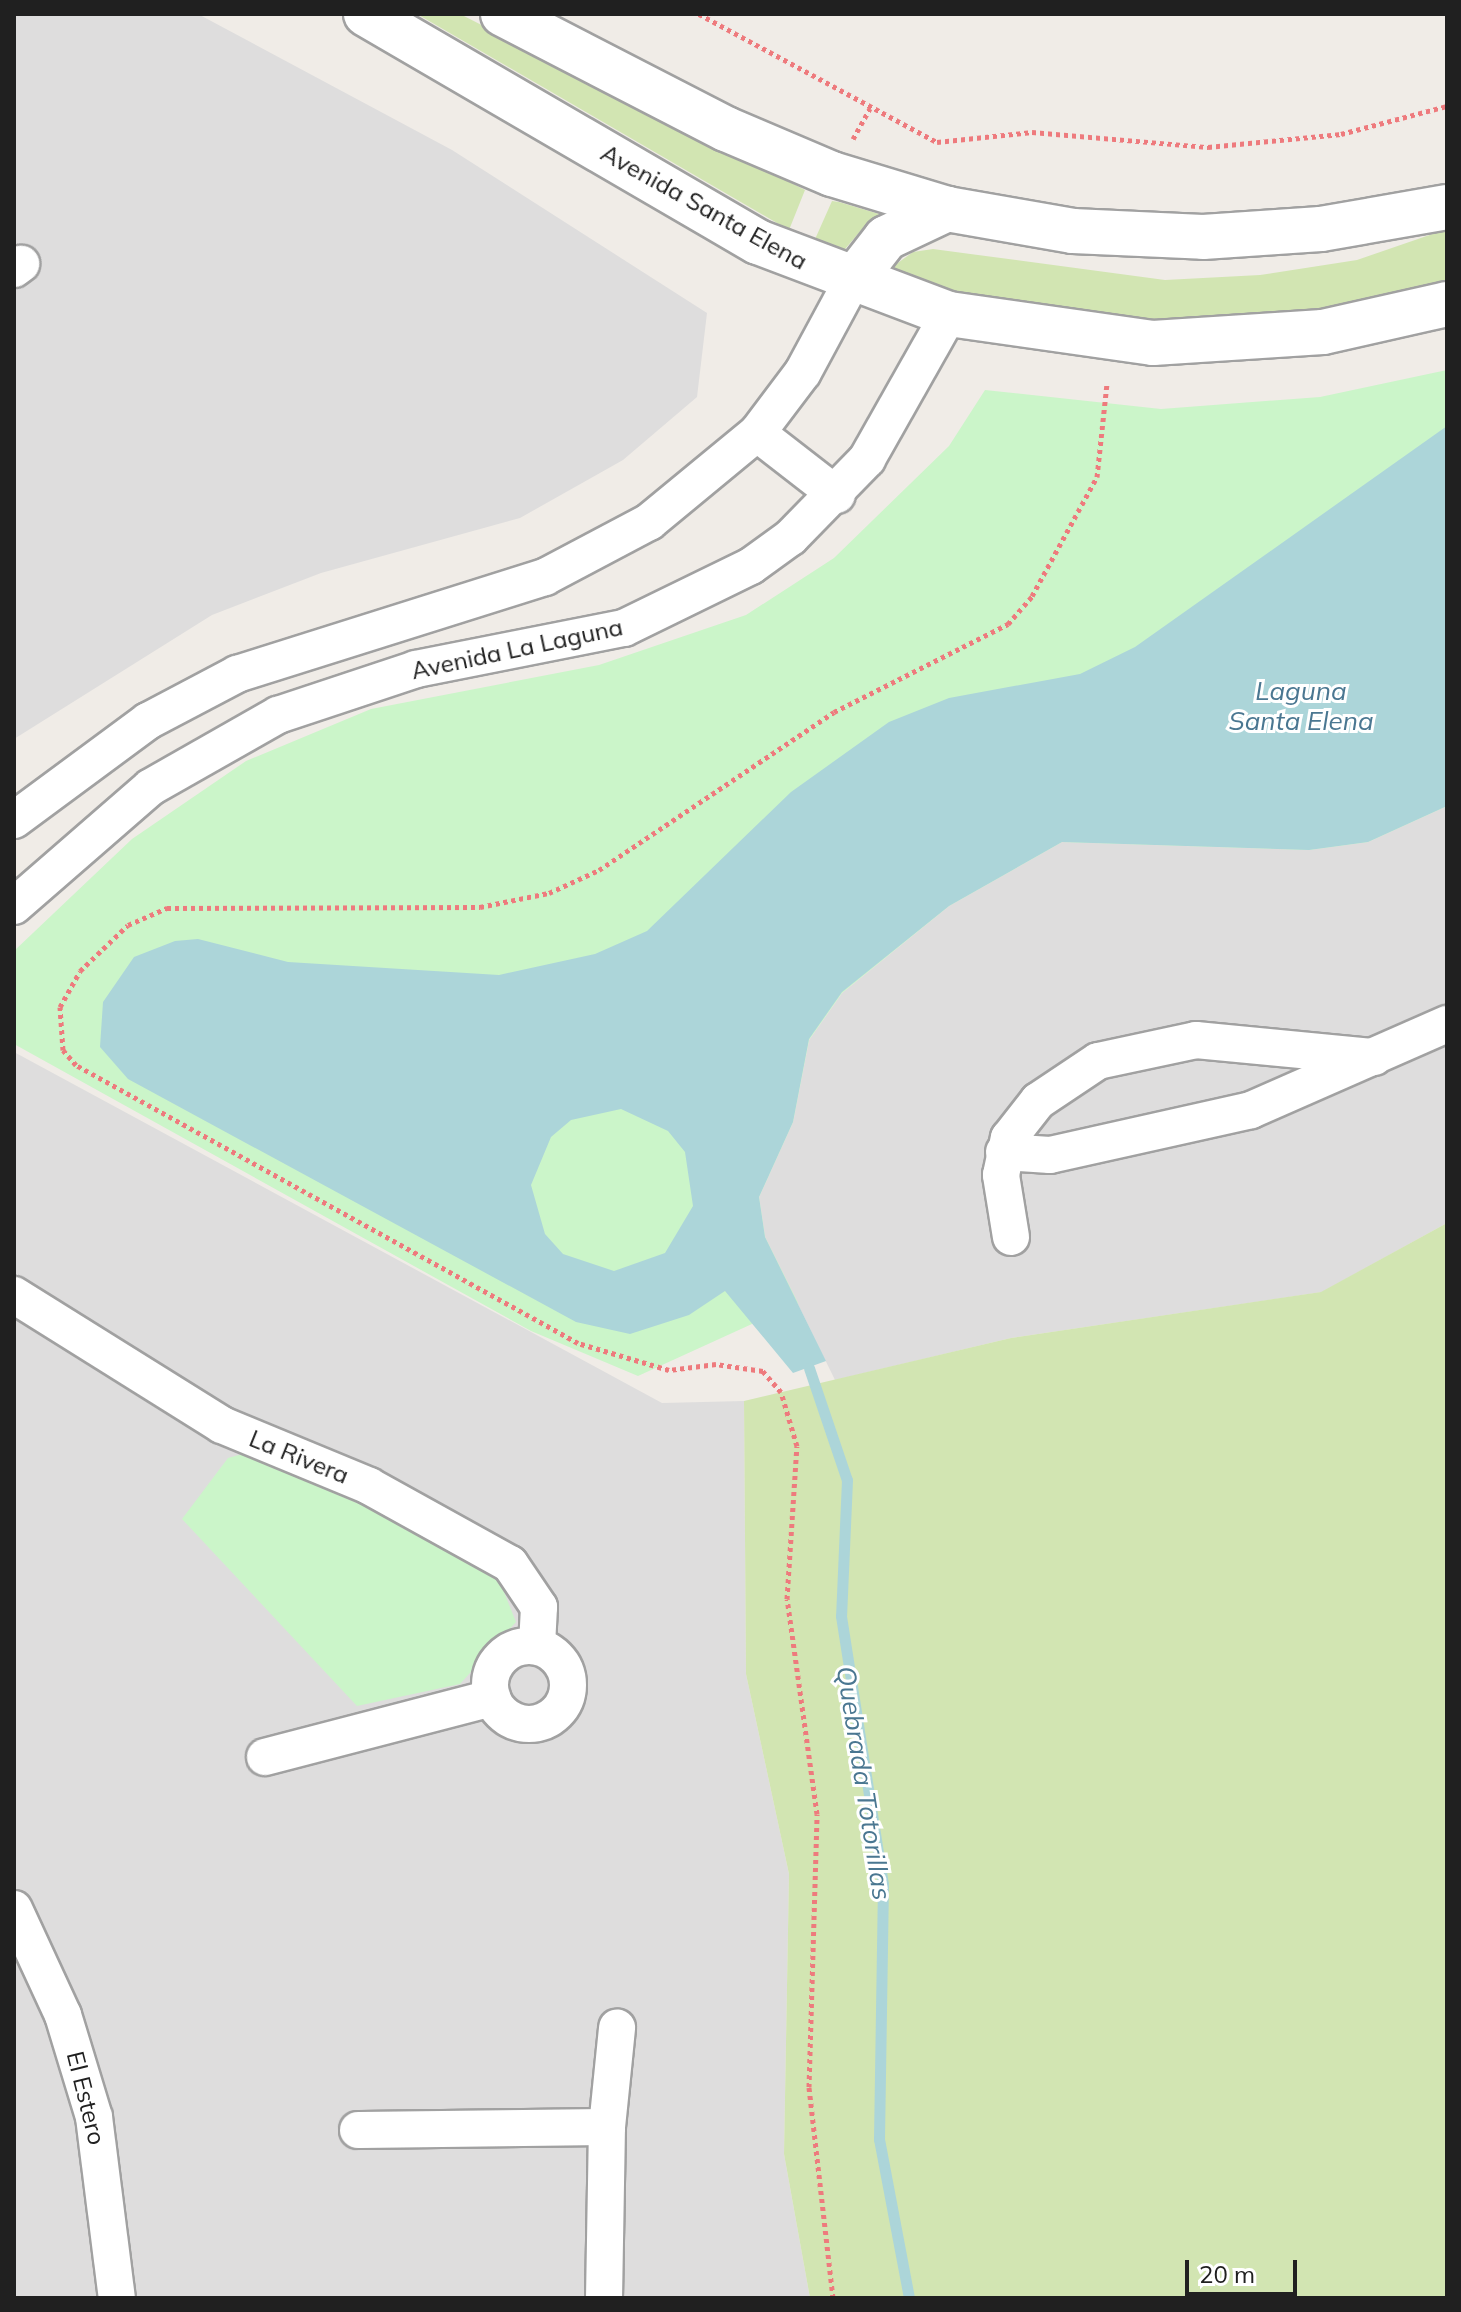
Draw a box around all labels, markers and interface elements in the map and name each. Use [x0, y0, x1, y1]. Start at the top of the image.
street label: Avenida Santa Elena [596, 138, 812, 276]
street label: Avenida La Laguna [409, 613, 625, 685]
water label: Laguna Santa Elena [1229, 675, 1373, 736]
street label: La Rivera [245, 1424, 353, 1490]
water label: Quebrada Totorillas [830, 1664, 898, 1902]
street label: El Estero [60, 2048, 112, 2148]
scale bar [1189, 2244, 1301, 2294]
text: 20 m [1199, 2259, 1255, 2289]

